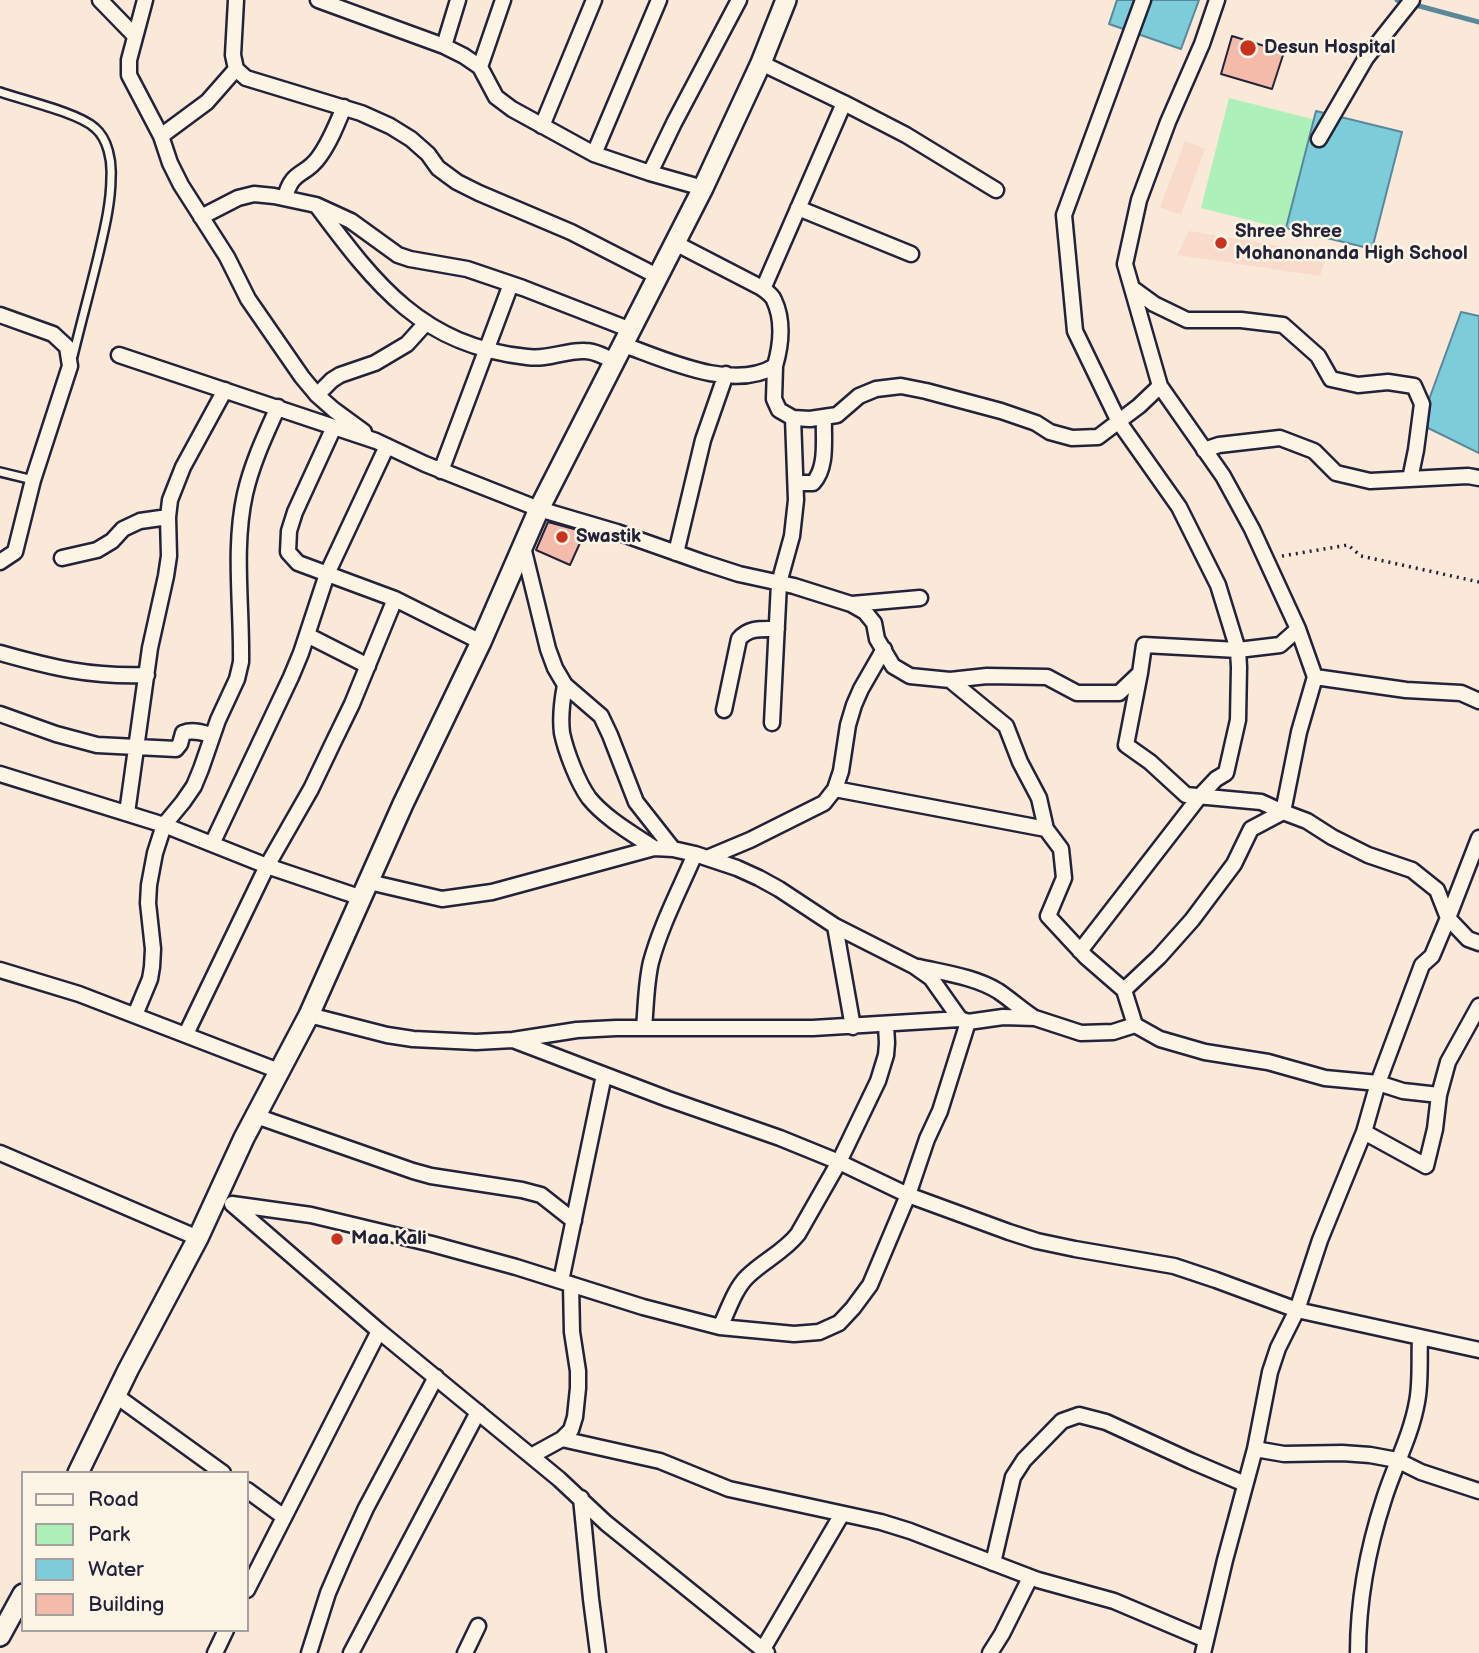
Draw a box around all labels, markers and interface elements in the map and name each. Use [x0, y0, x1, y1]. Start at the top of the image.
place label: Desun Hospital [1264, 37, 1395, 59]
marker: Desun Hospital [1238, 38, 1258, 58]
place label: Shree Shree Mohanonanda High School [1235, 221, 1468, 265]
marker: Shree Shree Mohanonanda High School [1213, 235, 1229, 251]
place label: Swastik [576, 526, 641, 548]
marker: Swastik [554, 529, 570, 545]
place label: Maa Kali [351, 1228, 427, 1250]
marker: Maa Kali [329, 1231, 345, 1247]
legend [21, 1471, 248, 1632]
text: Road [88, 1487, 139, 1512]
text: Park [88, 1522, 130, 1547]
text: Water [88, 1557, 144, 1582]
text: Building [88, 1592, 164, 1617]

